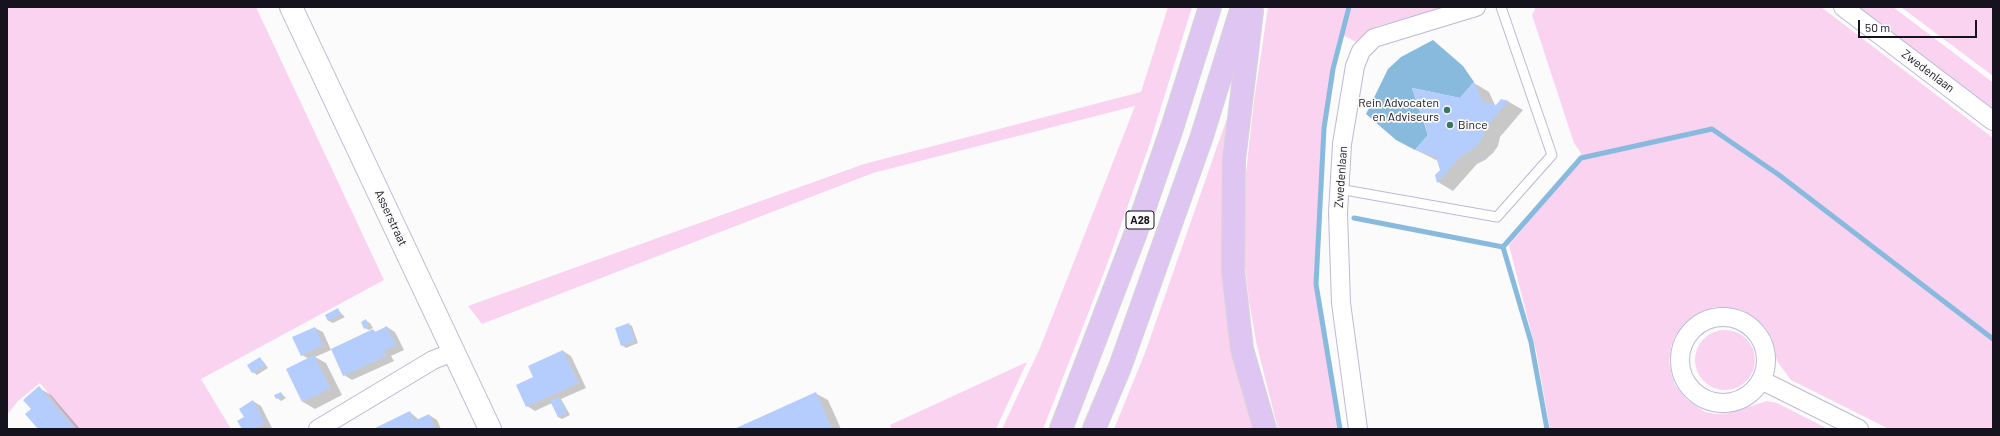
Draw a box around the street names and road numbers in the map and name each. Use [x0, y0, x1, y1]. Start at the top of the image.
street label: Zwedenlaan [1899, 46, 1957, 96]
street label: Zwedenlaan [1332, 145, 1350, 209]
street label: Asserstraat [372, 188, 410, 248]
road number: A28 [1126, 211, 1154, 229]

